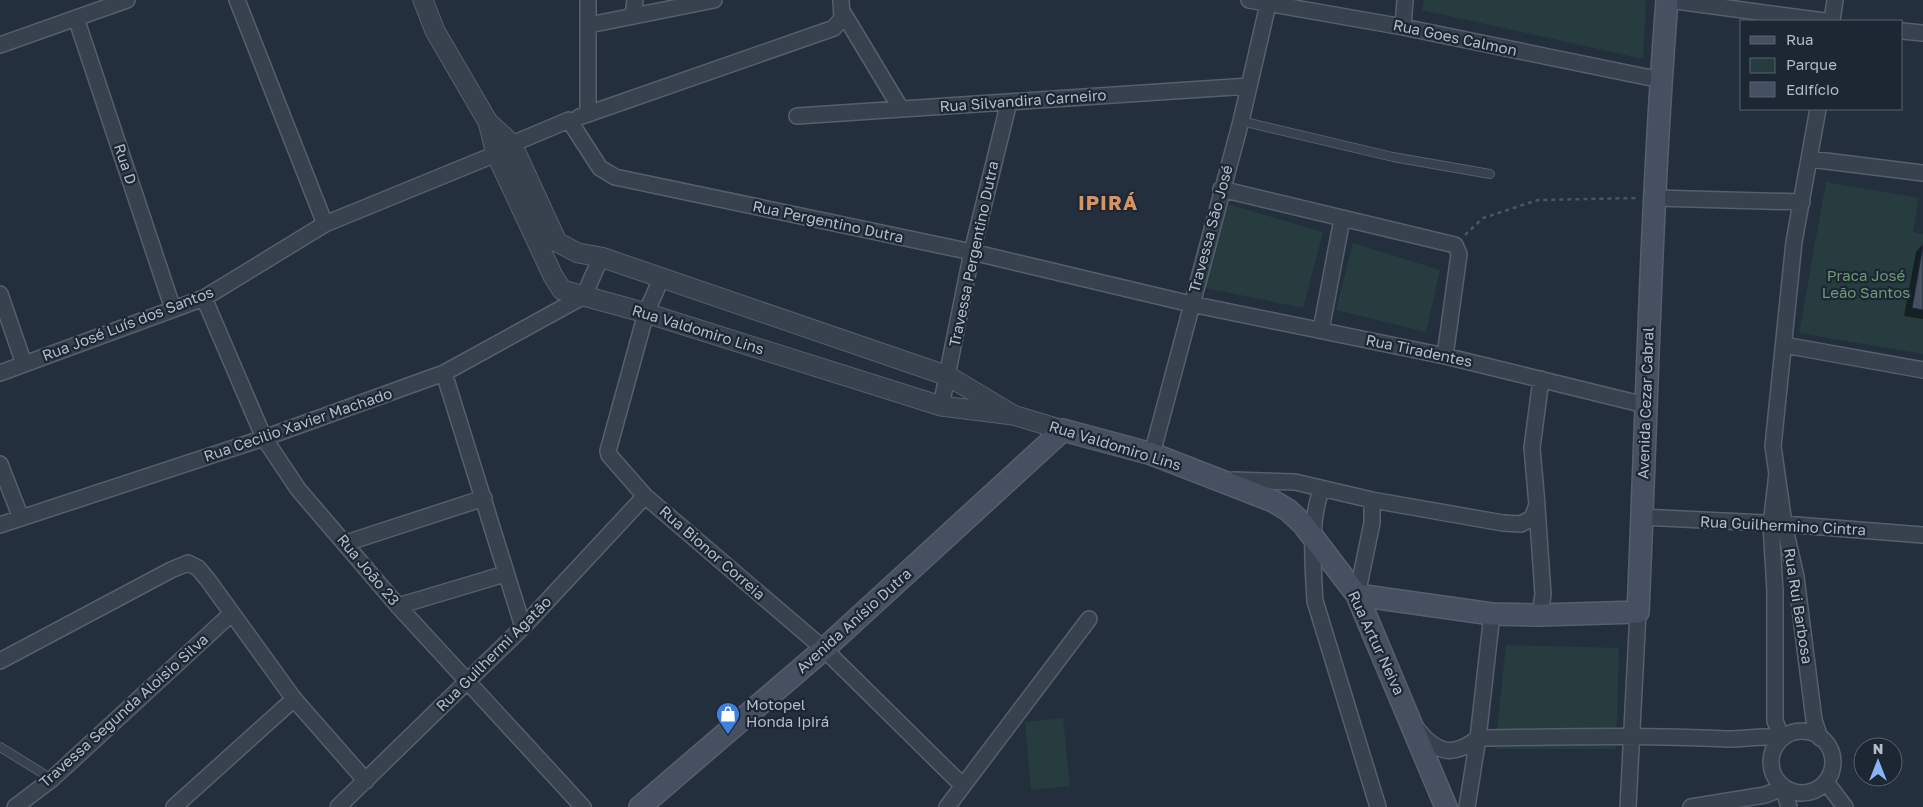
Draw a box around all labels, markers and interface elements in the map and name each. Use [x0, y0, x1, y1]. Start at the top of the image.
street label: Rua Goes Calmon [1392, 15, 1519, 59]
legend [1740, 20, 1903, 110]
text: Rua [1786, 30, 1813, 48]
text: Parque [1786, 55, 1837, 73]
text: Edifício [1786, 80, 1839, 98]
street label: Rua Silvandira Carneiro [939, 85, 1107, 115]
street label: Rua D [111, 141, 141, 186]
street label: Travessa Pergentino Dutra [945, 159, 1002, 348]
street label: Travessa São José [1184, 163, 1236, 295]
district label: IPIRÁ [1078, 190, 1138, 214]
street label: Rua Pergentino Dutra [751, 196, 905, 246]
park label: Praca José Leão Santos [1822, 266, 1910, 301]
street label: Rua José Luís dos Santos [39, 282, 216, 364]
street label: Rua Valdomiro Lins [630, 300, 767, 358]
street label: Avenida Cezar Cabral [1633, 326, 1657, 479]
street label: Rua Tiradentes [1364, 330, 1474, 370]
street label: Rua Cecilio Xavier Machado [201, 383, 394, 465]
street label: Rua Valdomiro Lins [1047, 416, 1184, 474]
street label: Rua Bionor Correia [656, 501, 769, 603]
street label: Rua Guilhermino Cintra [1700, 512, 1867, 538]
street label: Rua João 23 [334, 530, 404, 609]
street label: Rua Rui Barbosa [1781, 547, 1817, 665]
street label: Avenida Anísio Dutra [792, 564, 915, 677]
street label: Rua Artur Neiva [1345, 588, 1409, 697]
street label: Rua Guilhermi Agatão [432, 592, 555, 715]
street label: Travessa Segunda Aloisio Silva [35, 630, 211, 791]
place label: Motopel Honda Ipirá [746, 695, 829, 730]
shop icon: Motopel Honda Ipirá [715, 701, 741, 735]
north arrow [1853, 737, 1903, 787]
text: N [1873, 740, 1883, 757]

